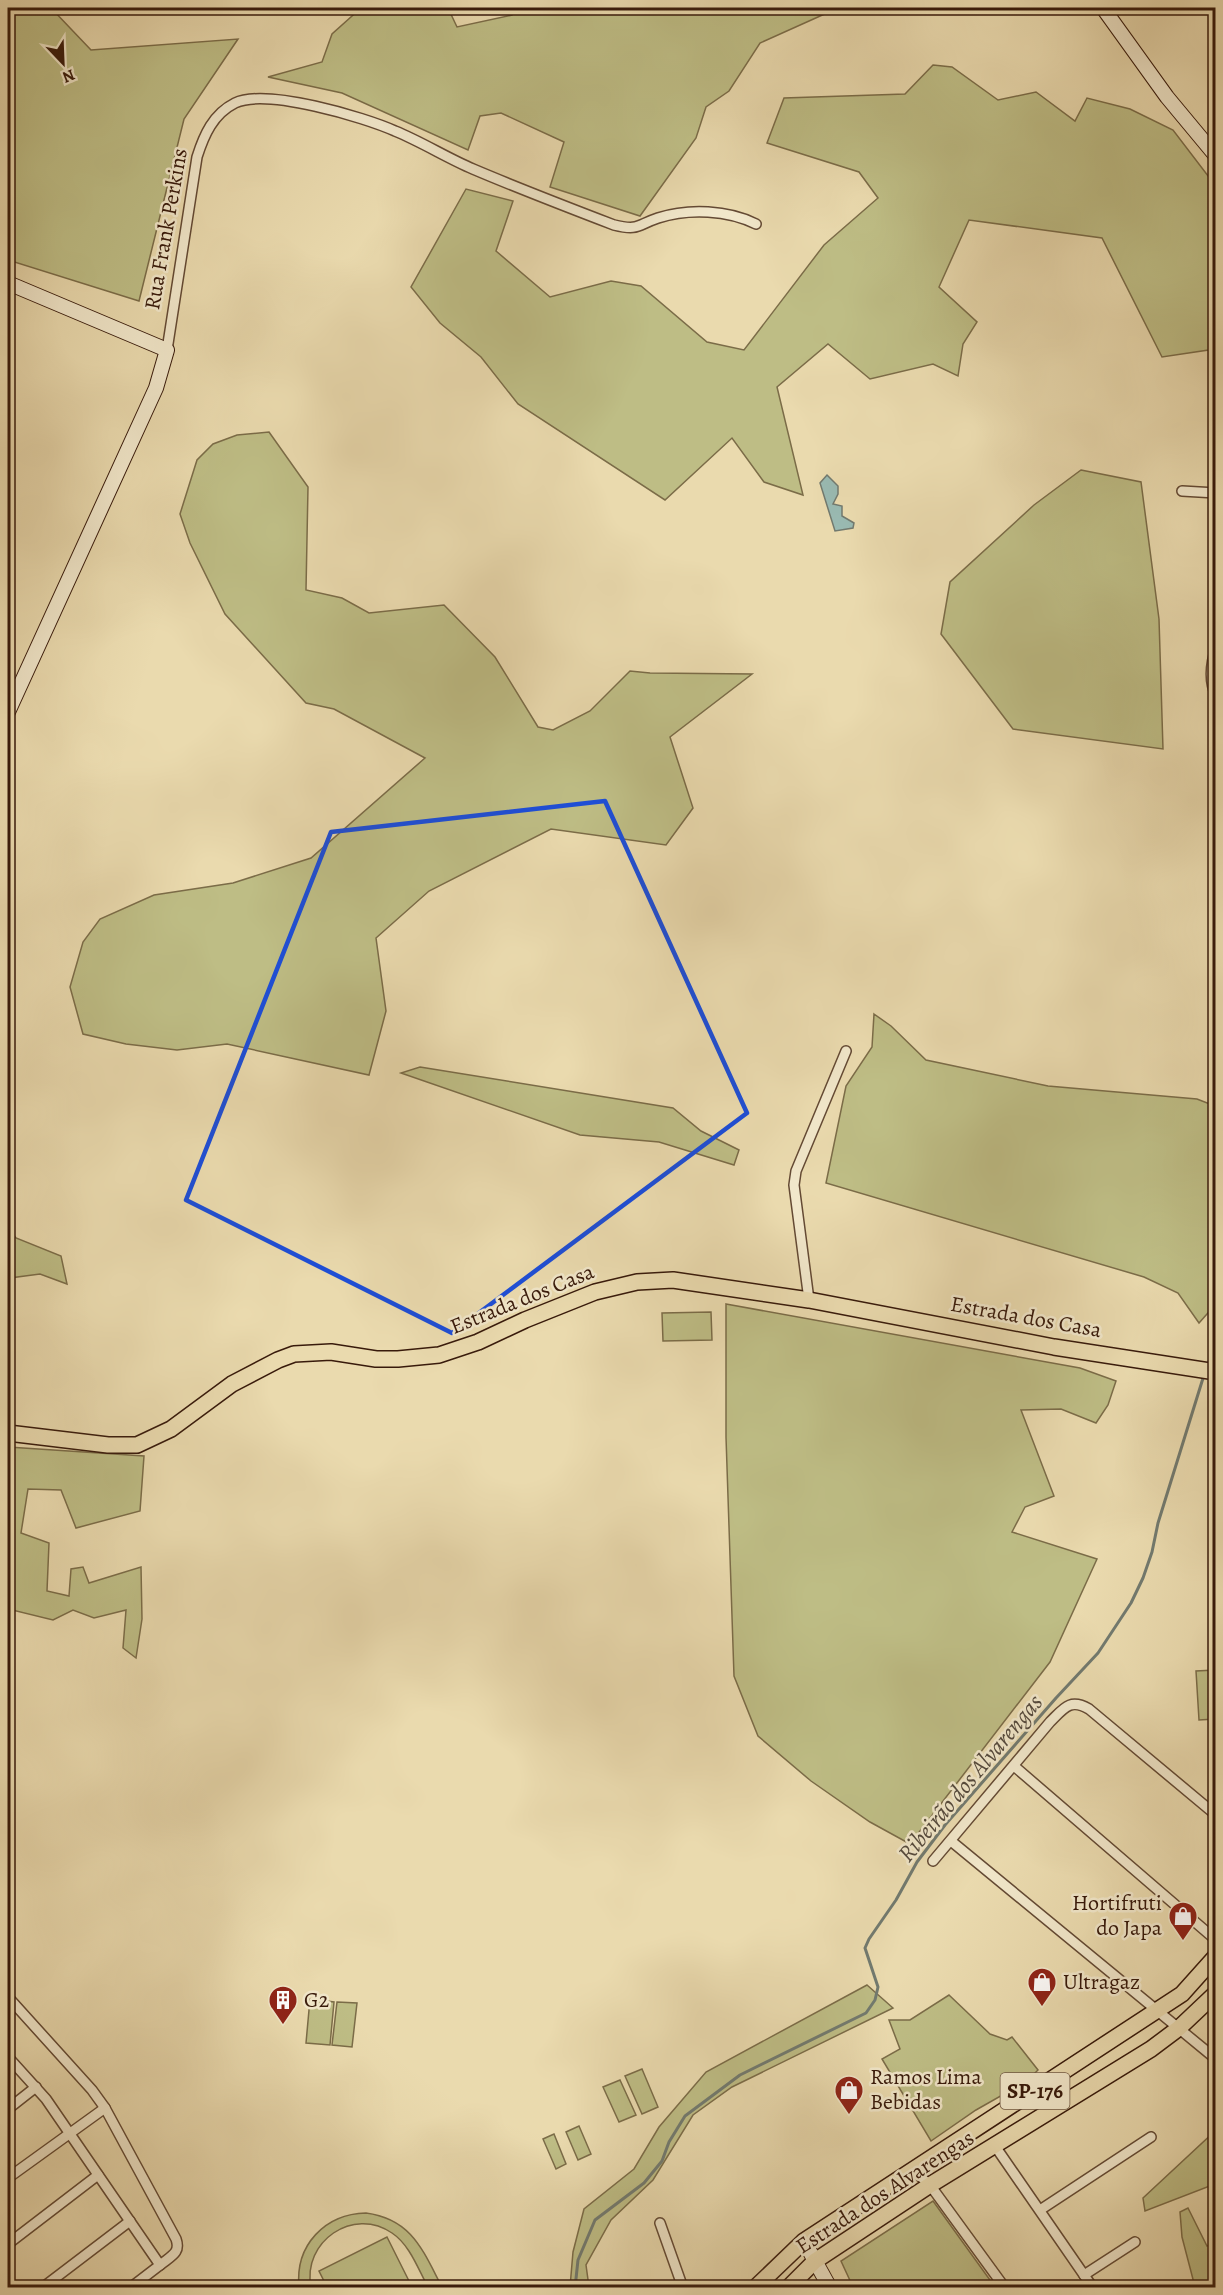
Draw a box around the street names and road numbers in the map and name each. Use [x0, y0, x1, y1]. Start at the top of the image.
street label: Rua Frank Perkins [137, 146, 195, 312]
street label: Estrada dos Casa [445, 1256, 599, 1342]
street label: Estrada dos Casa [948, 1289, 1105, 1345]
road number: SP-176 [1000, 2073, 1070, 2109]
street label: Estrada dos Alvarengas [790, 2123, 980, 2261]

